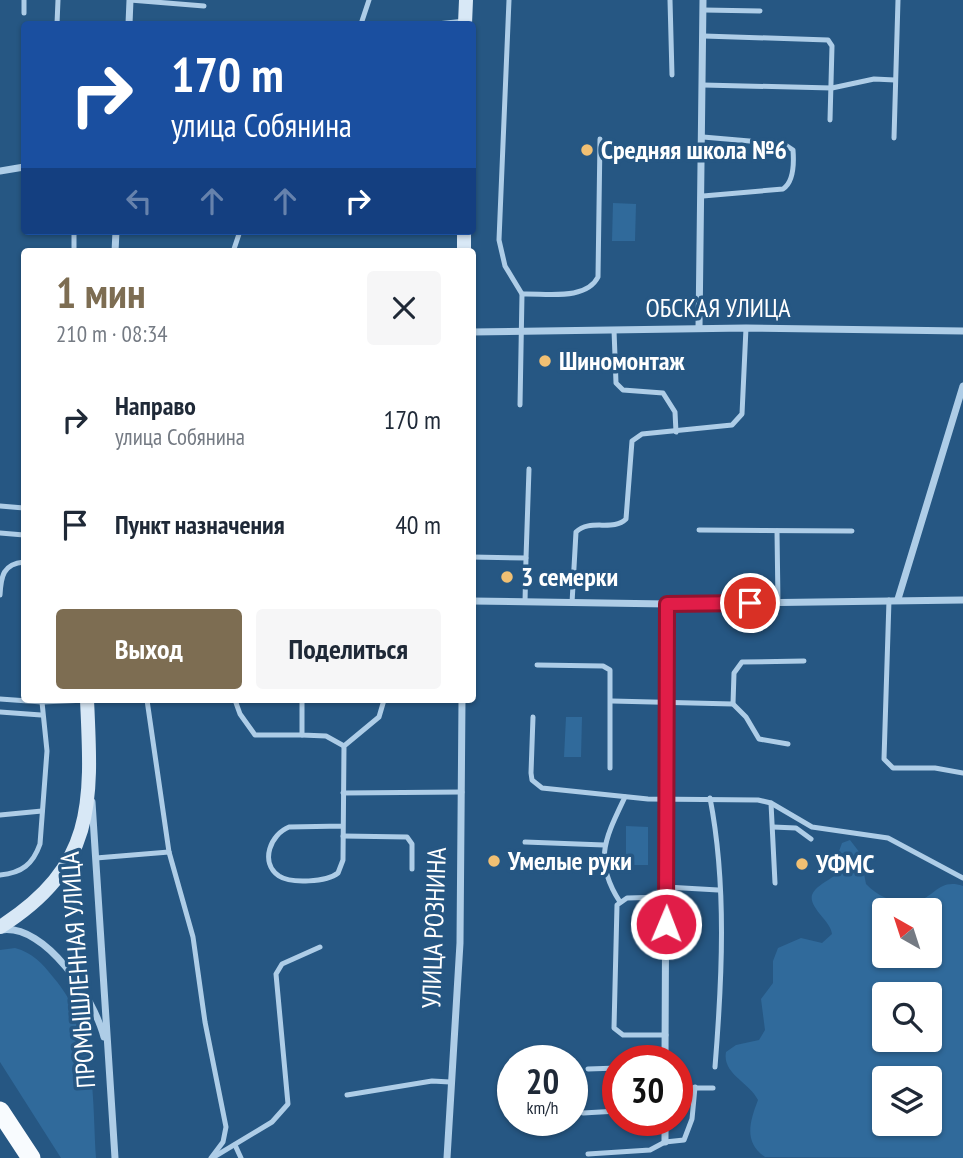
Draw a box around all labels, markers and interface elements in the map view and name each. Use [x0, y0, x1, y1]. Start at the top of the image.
text: 170 m [171, 42, 284, 106]
icon: right [56, 49, 147, 140]
text: улица Собянина [171, 104, 352, 146]
place label: Средняя школа №6 [601, 133, 787, 166]
marker: Средняя школа №6 [579, 142, 595, 158]
icon: left [120, 182, 158, 220]
icon: ahead [193, 182, 231, 220]
icon: ahead [266, 182, 304, 220]
icon: right [339, 182, 377, 220]
text: 1 мин [56, 265, 146, 320]
button: close [367, 271, 441, 345]
street label: ОБСКАЯ УЛИЦА [645, 291, 791, 324]
text: 210 m · 08:34 [56, 319, 168, 348]
place label: Шиномонтаж [559, 344, 685, 377]
marker: Шиномонтаж [537, 353, 553, 369]
text: Направо [115, 389, 196, 422]
icon: right [56, 401, 94, 439]
text: 170 m [383, 403, 441, 436]
text: улица Собянина [115, 422, 245, 451]
icon: arrive [56, 506, 94, 544]
text: Пункт назначения [115, 508, 285, 541]
text: 40 m [395, 508, 441, 541]
place label: 3 семерки [521, 560, 618, 593]
marker: 3 семерки [499, 569, 515, 585]
pin [720, 573, 780, 633]
icon: arrive [731, 584, 769, 622]
button: Выход [56, 609, 242, 689]
button: Поделиться [256, 609, 441, 689]
place label: Умелые руки [507, 844, 632, 877]
street label: УЛИЦА РОЗНИНА [414, 846, 453, 1009]
place label: УФМС [815, 847, 874, 880]
street label: ПРОМЫШЛЕННАЯ УЛИЦА [53, 850, 102, 1089]
marker: Умелые руки [486, 853, 502, 869]
marker: УФМС [794, 856, 810, 872]
position arrow [629, 887, 703, 961]
north arrow [872, 898, 942, 968]
map controls [872, 898, 942, 1136]
button: search [872, 982, 942, 1052]
speed limit sign: 30 [602, 1045, 693, 1136]
text: 20 [526, 1058, 559, 1104]
button: layers [872, 1066, 942, 1136]
text: km/h [527, 1096, 558, 1119]

